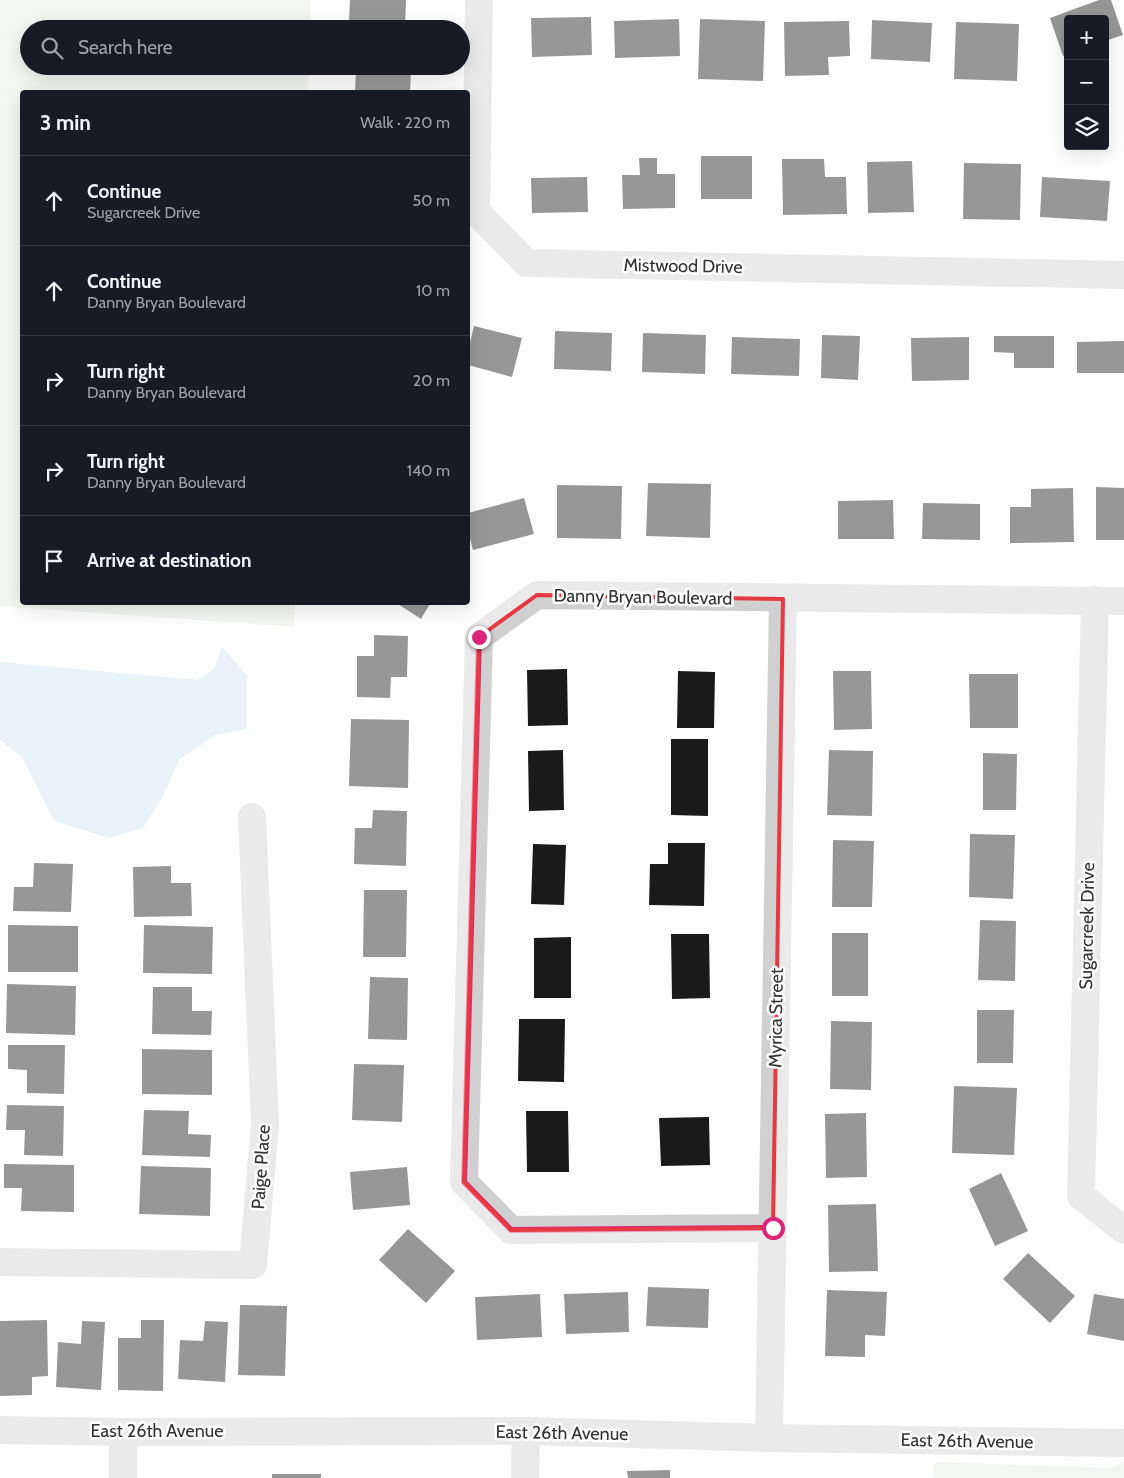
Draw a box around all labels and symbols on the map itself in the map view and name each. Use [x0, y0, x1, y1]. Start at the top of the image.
street label: Mistwood Drive [623, 254, 743, 278]
street label: Danny Bryan Boulevard [553, 584, 733, 610]
route end [468, 626, 491, 649]
street label: Sugarcreek Drive [1075, 862, 1099, 990]
street label: Myrica Street [764, 968, 788, 1068]
street label: Paige Place [247, 1124, 275, 1210]
route start [762, 1217, 785, 1240]
street label: East 26th Avenue [91, 1420, 223, 1442]
street label: East 26th Avenue [495, 1421, 629, 1445]
street label: East 26th Avenue [900, 1429, 1034, 1453]

